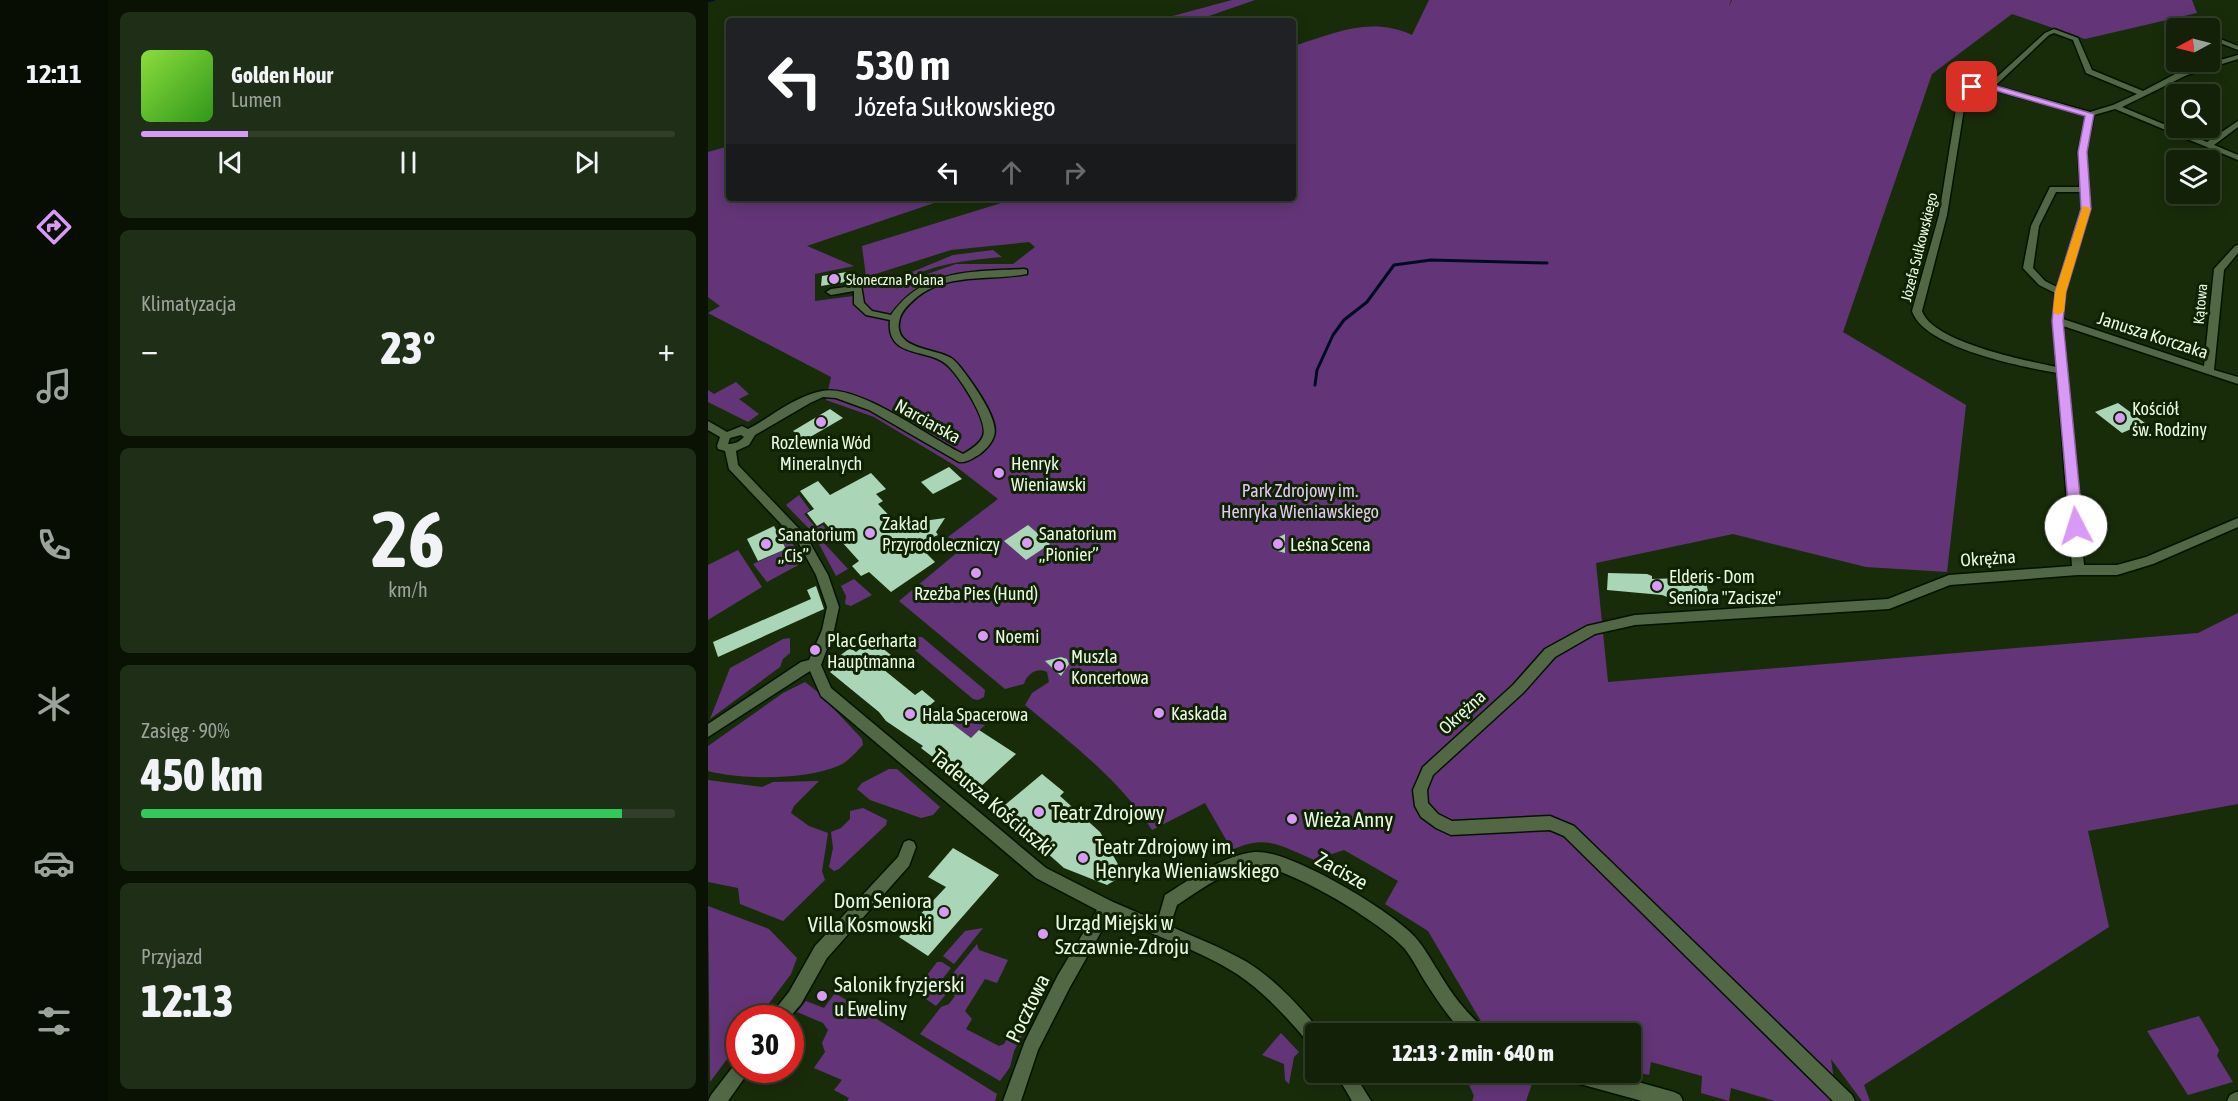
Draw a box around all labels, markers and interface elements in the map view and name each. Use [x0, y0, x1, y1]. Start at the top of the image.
north arrow [2166, 18, 2220, 72]
map controls [2166, 18, 2220, 204]
text: 530 m [855, 41, 950, 89]
icon: left [756, 42, 834, 120]
text: 12:11 [26, 58, 82, 89]
pin [1946, 61, 1997, 112]
text: Golden Hour [231, 62, 333, 88]
icon: arrive [1955, 70, 1988, 103]
button: search [2166, 84, 2220, 138]
text: Lumen [231, 88, 282, 111]
text: Józefa Sułkowskiego [855, 91, 1056, 122]
icon: previous [214, 146, 247, 179]
icon: pause [392, 146, 425, 179]
icon: next [570, 146, 603, 179]
button: layers [2166, 150, 2220, 204]
icon: left [932, 156, 965, 189]
icon: ahead [995, 156, 1028, 189]
icon: right [1058, 156, 1091, 189]
street label: Józefa Sułkowskiego [1897, 191, 1941, 303]
icon: directions [33, 206, 75, 248]
place label: Słoneczna Polana [846, 271, 944, 288]
marker: Słoneczna Polana [827, 272, 841, 286]
street label: Kątowa [2190, 283, 2210, 325]
text: Klimatyzacja [141, 292, 236, 315]
street label: Janusza Korczaka [2095, 307, 2211, 363]
text: 23° [381, 322, 435, 374]
text: − [141, 330, 158, 368]
text: + [658, 330, 675, 368]
icon: music [33, 365, 75, 407]
street label: Narciarska [892, 394, 964, 448]
place label: Kościół św. Rodziny [2132, 398, 2207, 440]
marker: Kościół św. Rodziny [2113, 411, 2127, 425]
marker: Rozlewnia Wód Mineralnych [814, 415, 828, 429]
place label: Rozlewnia Wód Mineralnych [771, 432, 871, 474]
place label: Henryk Wieniawski [1011, 453, 1086, 495]
marker: Henryk Wieniawski [992, 466, 1006, 480]
park label: Park Zdrojowy im. Henryka Wieniawskiego [1221, 480, 1379, 522]
text: 26 [371, 494, 445, 584]
position arrow [2044, 494, 2108, 558]
place label: Zakład Przyrodoleczniczy [882, 513, 1000, 555]
place label: Sanatorium „Pionier” [1039, 523, 1117, 565]
icon: phone [33, 524, 75, 566]
place label: Sanatorium „Cis” [778, 524, 856, 566]
marker: Zakład Przyrodoleczniczy [863, 526, 877, 540]
place label: Leśna Scena [1290, 534, 1371, 555]
marker: Sanatorium „Pionier” [1020, 536, 1034, 550]
marker: Sanatorium „Cis” [759, 537, 773, 551]
marker: Leśna Scena [1271, 537, 1285, 551]
street label: Okrężna [1960, 546, 2016, 570]
marker: Rzeźba Pies (Hund) [969, 566, 983, 580]
place label: Elderis - Dom Seniora "Zacisze" [1669, 566, 1781, 608]
text: km/h [388, 578, 428, 601]
marker: Elderis - Dom Seniora "Zacisze" [1650, 579, 1664, 593]
place label: Rzeźba Pies (Hund) [914, 583, 1038, 604]
place label: Noemi [995, 626, 1039, 647]
marker: Noemi [976, 629, 990, 643]
place label: Plac Gerharta Hauptmanna [827, 630, 917, 672]
marker: Plac Gerharta Hauptmanna [808, 643, 822, 657]
place label: Muszla Koncertowa [1071, 646, 1149, 688]
marker: Muszla Koncertowa [1052, 659, 1066, 673]
icon: climate [33, 683, 75, 725]
street label: Okrężna [1434, 686, 1490, 738]
place label: Kaskada [1171, 703, 1227, 724]
place label: Hala Spacerowa [922, 704, 1028, 725]
marker: Kaskada [1152, 706, 1166, 720]
marker: Hala Spacerowa [903, 707, 917, 721]
text: Zasięg · 90% [141, 719, 230, 742]
street label: Tadeusza Kościuszki [927, 744, 1059, 860]
text: 450 km [141, 749, 263, 801]
place label: Teatr Zdrojowy [1051, 800, 1165, 824]
marker: Teatr Zdrojowy [1032, 805, 1046, 819]
place label: Wieża Anny [1304, 807, 1393, 831]
marker: Wieża Anny [1285, 812, 1299, 826]
place label: Teatr Zdrojowy im. Henryka Wieniawskiego [1095, 834, 1279, 882]
icon: car [33, 842, 75, 884]
street label: Zacisze [1312, 846, 1372, 894]
marker: Teatr Zdrojowy im. Henryka Wieniawskiego [1076, 851, 1090, 865]
place label: Dom Seniora Villa Kosmowski [808, 888, 932, 936]
marker: Dom Seniora Villa Kosmowski [937, 905, 951, 919]
place label: Urząd Miejski w Szczawnie-Zdroju [1055, 910, 1189, 958]
marker: Urząd Miejski w Szczawnie-Zdroju [1036, 927, 1050, 941]
text: Przyjazd [141, 945, 203, 968]
street label: Pocztowa [1000, 970, 1054, 1046]
place label: Salonik fryzjerski u Eweliny [834, 972, 965, 1020]
text: 12:13 [141, 975, 234, 1027]
marker: Salonik fryzjerski u Eweliny [815, 989, 829, 1003]
icon: filters [33, 1000, 75, 1042]
speed limit sign: 30 [726, 1005, 804, 1083]
text: 12:13 · 2 min · 640 m [1392, 1040, 1554, 1066]

